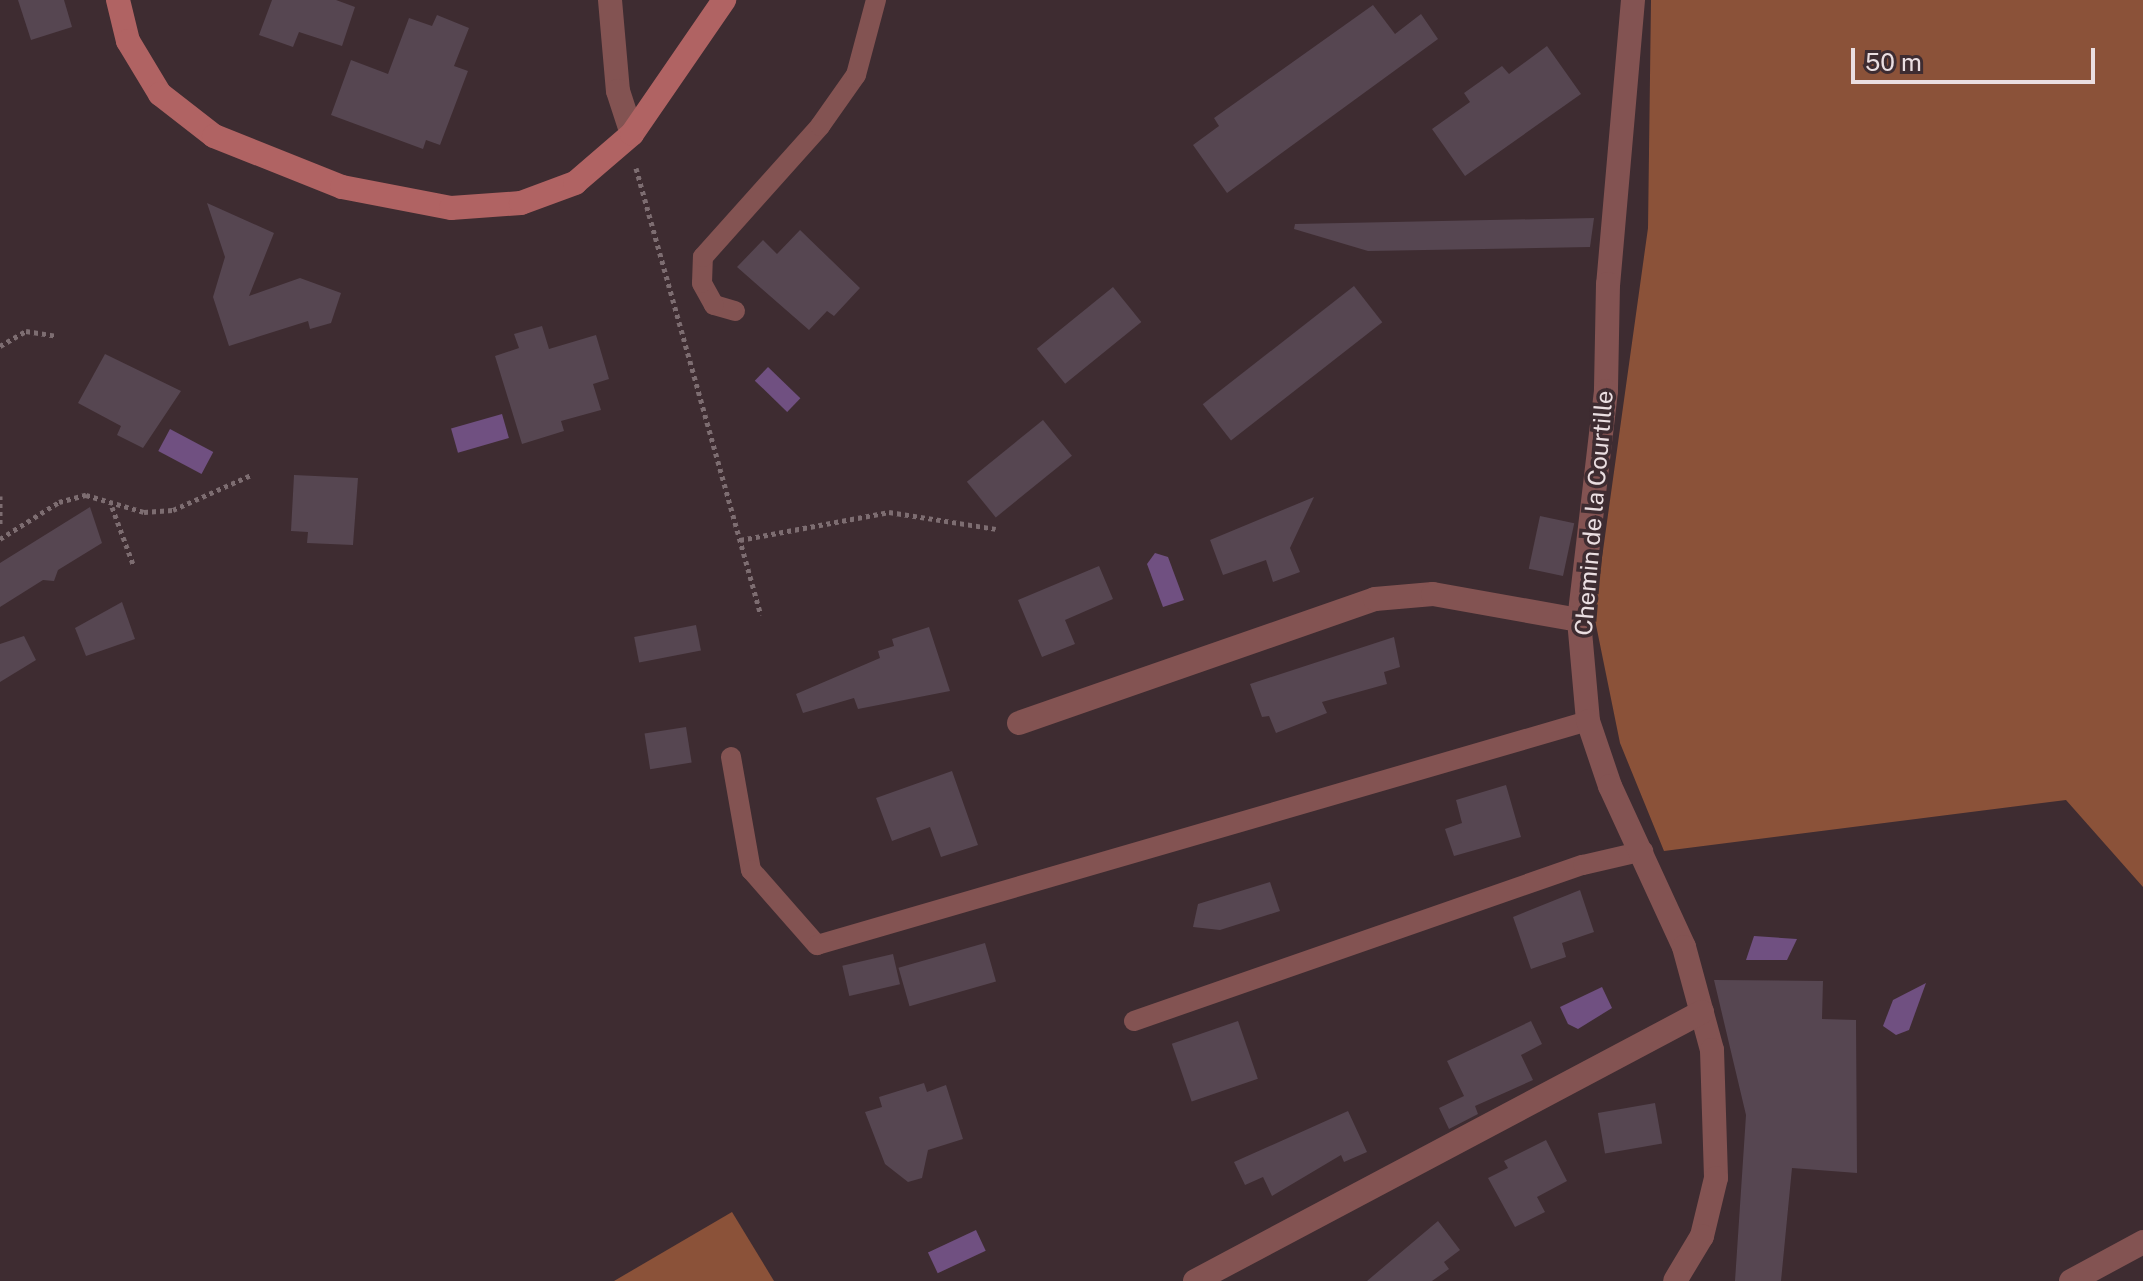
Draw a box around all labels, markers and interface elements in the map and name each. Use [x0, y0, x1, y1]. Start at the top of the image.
scale bar [1855, 32, 2099, 82]
text: 50 m [1865, 48, 1922, 76]
street label: Chemin de la Courtille [1569, 389, 1619, 637]

